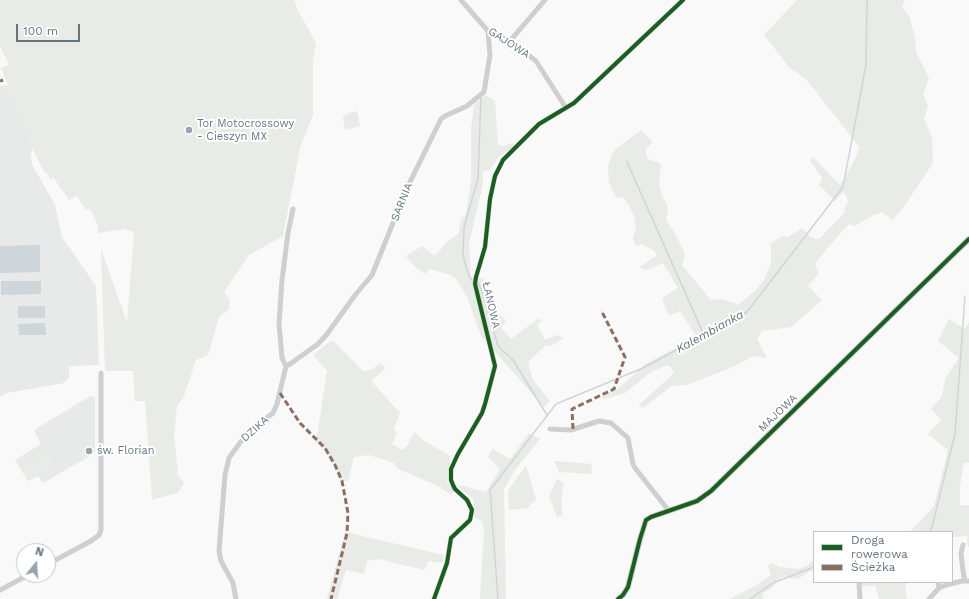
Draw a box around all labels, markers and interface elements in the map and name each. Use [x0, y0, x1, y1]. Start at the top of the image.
scale bar [18, 16, 82, 42]
text: 100 m [23, 24, 58, 38]
street label: GAJOWA [486, 25, 532, 61]
place label: Tor Motocrossowy - Cieszyn MX [197, 117, 294, 143]
marker: Tor Motocrossowy - Cieszyn MX [184, 125, 194, 135]
street label: SARNIA [388, 181, 416, 223]
street label: ŁANOWA [479, 280, 503, 330]
water label: Kalembianka [674, 308, 746, 356]
street label: MAJOWA [756, 391, 800, 435]
street label: DZIKA [239, 413, 271, 445]
place label: św. Florian [97, 444, 155, 458]
marker: św. Florian [84, 446, 94, 456]
legend [813, 531, 953, 583]
text: Droga rowerowa [851, 533, 908, 561]
north arrow [16, 543, 56, 583]
text: N [34, 545, 45, 559]
text: Ścieżka [851, 560, 895, 574]

